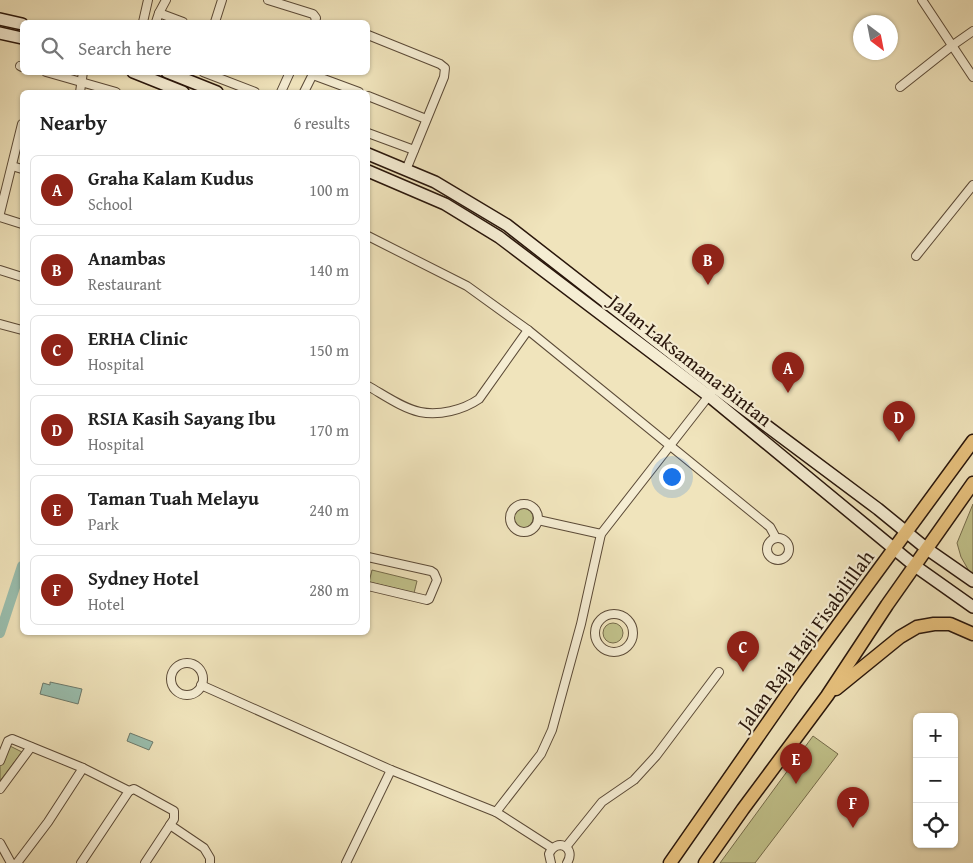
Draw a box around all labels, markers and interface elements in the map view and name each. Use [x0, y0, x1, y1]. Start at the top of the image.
north arrow [853, 15, 898, 60]
search box [20, 20, 370, 75]
icon: search [38, 34, 66, 62]
text: Search here [78, 34, 172, 62]
text: Nearby [40, 107, 107, 138]
text: 6 results [293, 111, 350, 135]
text: Graha Kalam Kudus [88, 164, 254, 192]
text: A [52, 178, 62, 202]
text: 100 m [309, 178, 349, 202]
text: School [88, 192, 132, 216]
text: Anambas [88, 244, 166, 272]
pin: B [692, 244, 724, 285]
text: B [52, 258, 62, 282]
text: 140 m [309, 258, 349, 282]
text: Restaurant [88, 272, 162, 296]
street label: Jalan Laksamana Bintan [601, 285, 779, 433]
text: ERHA Clinic [88, 324, 188, 352]
text: C [52, 338, 62, 362]
text: 150 m [309, 338, 349, 362]
text: Hospital [88, 352, 144, 376]
pin: A [772, 352, 804, 393]
pin: D [883, 401, 915, 442]
text: RSIA Kasih Sayang Ibu [88, 404, 276, 432]
text: D [52, 418, 62, 442]
text: 170 m [309, 418, 349, 442]
text: Hospital [88, 432, 144, 456]
your location [659, 464, 685, 490]
text: Taman Tuah Melayu [88, 484, 259, 512]
text: E [53, 498, 61, 522]
text: 240 m [309, 498, 349, 522]
text: Park [88, 512, 119, 536]
street label: Jalan Raja Haji Fisabilillah [728, 544, 880, 739]
text: Sydney Hotel [88, 564, 199, 592]
text: F [53, 578, 61, 602]
text: 280 m [309, 578, 349, 602]
text: Hotel [88, 592, 124, 616]
pin: C [727, 631, 759, 672]
map controls [913, 713, 958, 848]
button: + [913, 713, 958, 758]
pin: E [780, 743, 812, 784]
button: − [913, 758, 958, 803]
pin: F [837, 787, 869, 828]
button: locate [913, 803, 958, 848]

